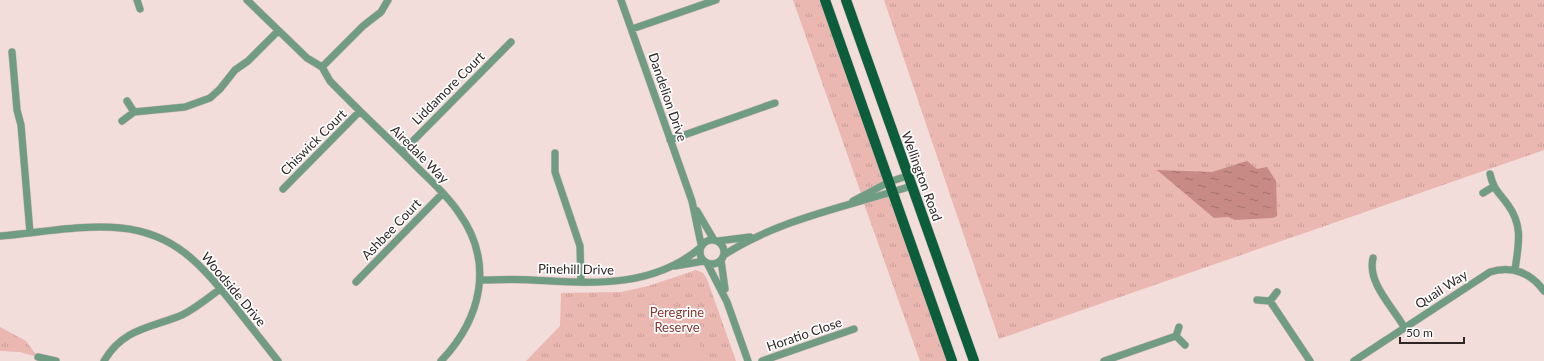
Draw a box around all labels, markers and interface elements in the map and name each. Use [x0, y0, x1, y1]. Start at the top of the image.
street label: Liddamore Court [408, 48, 488, 128]
street label: Dandelion Drive [645, 51, 691, 144]
street label: Chiswick Court [277, 105, 350, 178]
street label: Airedale Way [388, 122, 453, 187]
street label: Wellington Road [898, 129, 946, 223]
street label: Ashbee Court [358, 195, 424, 263]
street label: Woodside Drive [198, 249, 270, 329]
street label: Pinehill Drive [538, 260, 614, 278]
street label: Quail Way [1412, 266, 1470, 312]
park label: Peregrine Reserve [650, 304, 704, 335]
street label: Horatio Close [764, 314, 844, 354]
scale bar [1400, 319, 1464, 345]
text: 50 m [1406, 325, 1433, 340]

